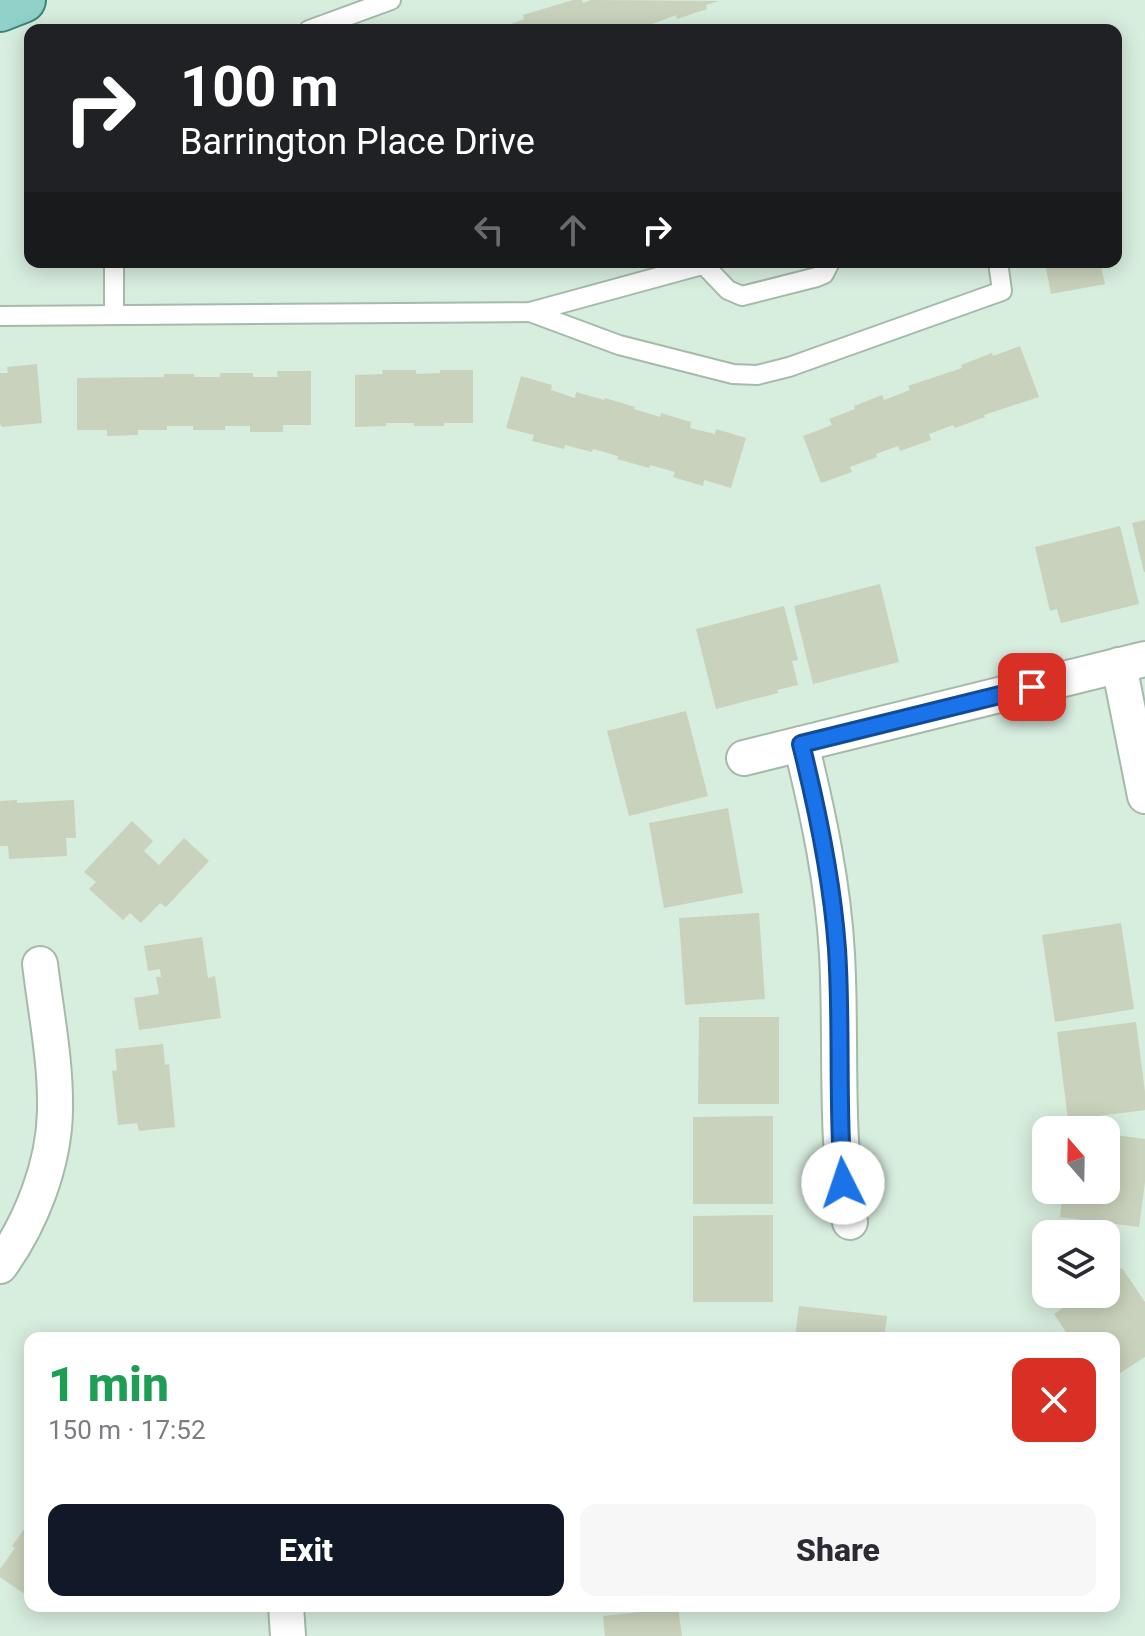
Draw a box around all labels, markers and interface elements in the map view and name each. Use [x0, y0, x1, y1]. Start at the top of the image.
text: 100 m [180, 54, 339, 120]
icon: right [48, 56, 152, 160]
text: Barrington Place Drive [180, 121, 535, 163]
icon: left [467, 208, 511, 252]
icon: ahead [551, 208, 595, 252]
icon: right [635, 208, 679, 252]
pin [998, 653, 1066, 721]
icon: arrive [1010, 665, 1054, 709]
north arrow [1032, 1116, 1120, 1204]
map controls [1032, 1116, 1120, 1308]
position arrow [801, 1141, 885, 1225]
button: layers [1032, 1220, 1120, 1308]
text: 1 min [48, 1356, 169, 1413]
button: close [1012, 1358, 1096, 1442]
text: 150 m · 17:52 [48, 1415, 206, 1445]
button: Exit [48, 1504, 564, 1596]
button: Share [580, 1504, 1096, 1596]

